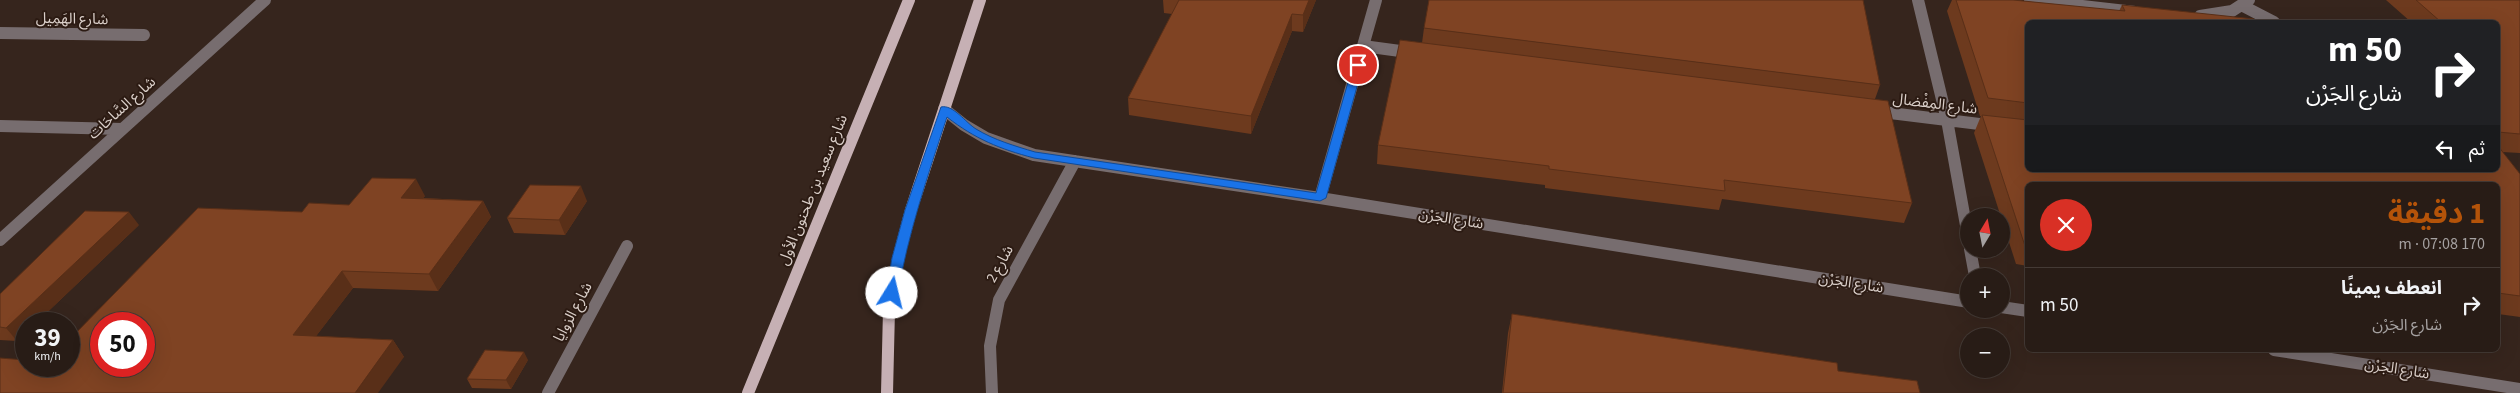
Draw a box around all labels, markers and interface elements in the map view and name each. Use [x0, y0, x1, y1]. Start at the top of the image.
street label: شارع الهَمِيل [36, 8, 109, 31]
text: 50 m [2328, 25, 2402, 75]
icon: right [2420, 40, 2485, 105]
pin [1337, 44, 1379, 86]
icon: arrive [1344, 51, 1372, 79]
street label: شارع السَّاحَات [83, 72, 161, 145]
text: شارع الجَرْن [2306, 78, 2402, 110]
street label: شارع المِفْضال [1892, 88, 1979, 121]
street label: شارع سعيد بن طحنون الأول [773, 111, 854, 269]
icon: left [2431, 135, 2459, 163]
text: ثم [2469, 136, 2485, 163]
text: 1 دقيقة [2388, 192, 2485, 235]
button: close [2040, 199, 2092, 251]
street label: شارع الجَرْن [1417, 204, 1485, 236]
north arrow [1960, 208, 2010, 258]
map controls [1960, 208, 2010, 378]
text: 170 m · 07:08 [2398, 233, 2485, 255]
street label: شارع 2 [981, 241, 1020, 287]
position arrow [865, 266, 917, 318]
street label: شارع الجَرْن [1817, 268, 1885, 300]
button: + [1960, 268, 2010, 318]
text: انعطف يمينًا [2341, 275, 2442, 302]
street label: شارع الزوايا [549, 278, 598, 346]
icon: right [2457, 291, 2485, 319]
text: 50 m [2040, 292, 2078, 319]
speed limit sign: 50 [90, 312, 155, 377]
text: شارع الجَرْن [2372, 314, 2442, 336]
text: 39 [34, 320, 61, 356]
button: − [1960, 328, 2010, 378]
text: km/h [34, 348, 61, 365]
street label: شارع الجَرْن [2363, 354, 2431, 386]

